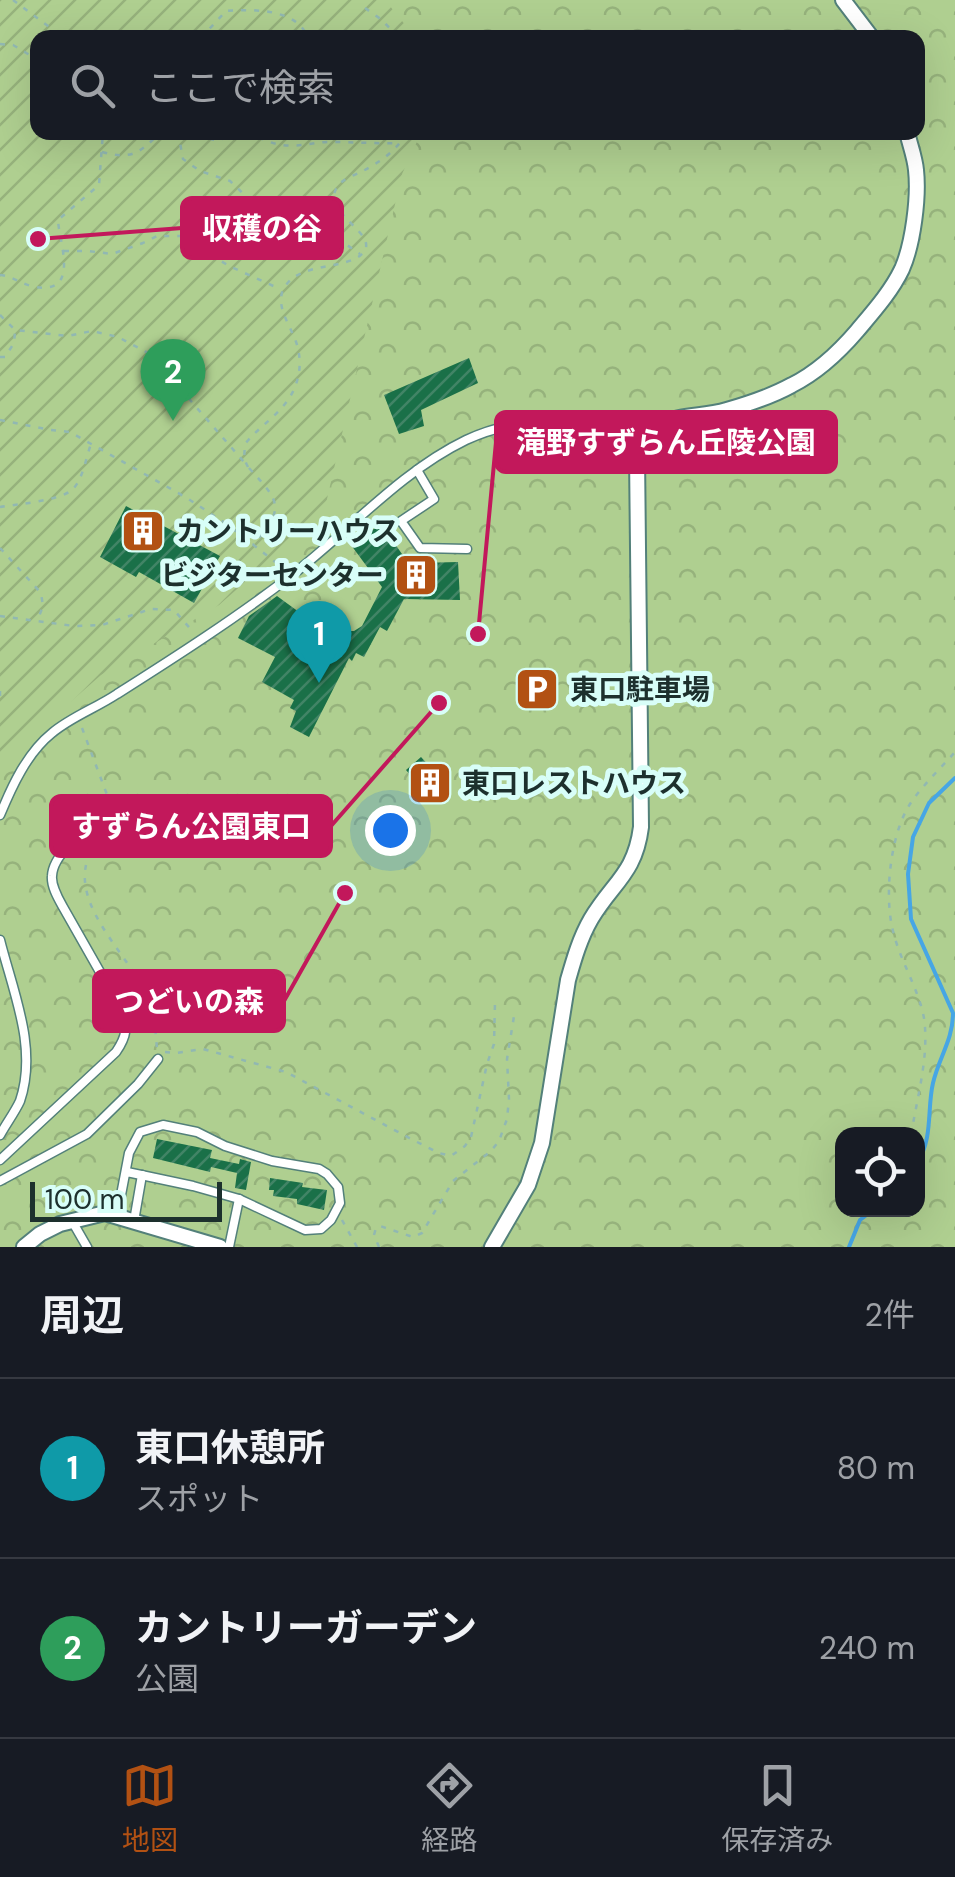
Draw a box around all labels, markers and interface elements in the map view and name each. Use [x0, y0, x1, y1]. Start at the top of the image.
search box [30, 30, 925, 140]
icon: search [65, 58, 120, 113]
text: ここで検索 [145, 63, 335, 113]
callout: 収穫の谷 [182, 198, 342, 258]
text: 収穫の谷 [202, 209, 322, 248]
pin: 2 [140, 338, 206, 421]
callout: 滝野すずらん丘陵公園 [496, 412, 836, 472]
text: 滝野すずらん丘陵公園 [516, 423, 816, 462]
building icon: カントリーハウス [120, 508, 166, 554]
place label: カントリーハウス [176, 513, 399, 550]
building icon: ビジターセンター [393, 552, 439, 598]
place label: ビジターセンター [161, 557, 384, 594]
pin: 1 [286, 600, 352, 683]
parking icon: 東口駐車場 [514, 666, 560, 712]
place label: 東口駐車場 [570, 671, 710, 708]
building icon: 東口レストハウス [407, 760, 453, 806]
place label: 東口レストハウス [462, 765, 686, 802]
callout: すずらん公園東口 [51, 796, 331, 856]
your location [365, 805, 416, 856]
text: すずらん公園東口 [71, 807, 311, 846]
callout: つどいの森 [94, 971, 284, 1031]
text: つどいの森 [114, 982, 264, 1021]
map controls [835, 1127, 925, 1217]
button: locate [835, 1127, 925, 1217]
scale bar [30, 1177, 222, 1222]
text: 100 m [45, 1181, 124, 1218]
text: 周辺 [40, 1288, 124, 1343]
text: 2件 [865, 1294, 915, 1336]
text: 東口休憩所 [135, 1423, 325, 1473]
text: 1 [67, 1447, 78, 1489]
text: 80 m [837, 1447, 915, 1489]
text: スポット [135, 1478, 263, 1520]
text: カントリーガーデン [135, 1603, 477, 1653]
text: 2 [63, 1627, 82, 1669]
text: 240 m [819, 1627, 915, 1669]
text: 公園 [135, 1658, 199, 1700]
tab: 地図 [122, 1758, 178, 1859]
tab: 経路 [421, 1758, 477, 1859]
tab: 保存済み [721, 1758, 833, 1859]

